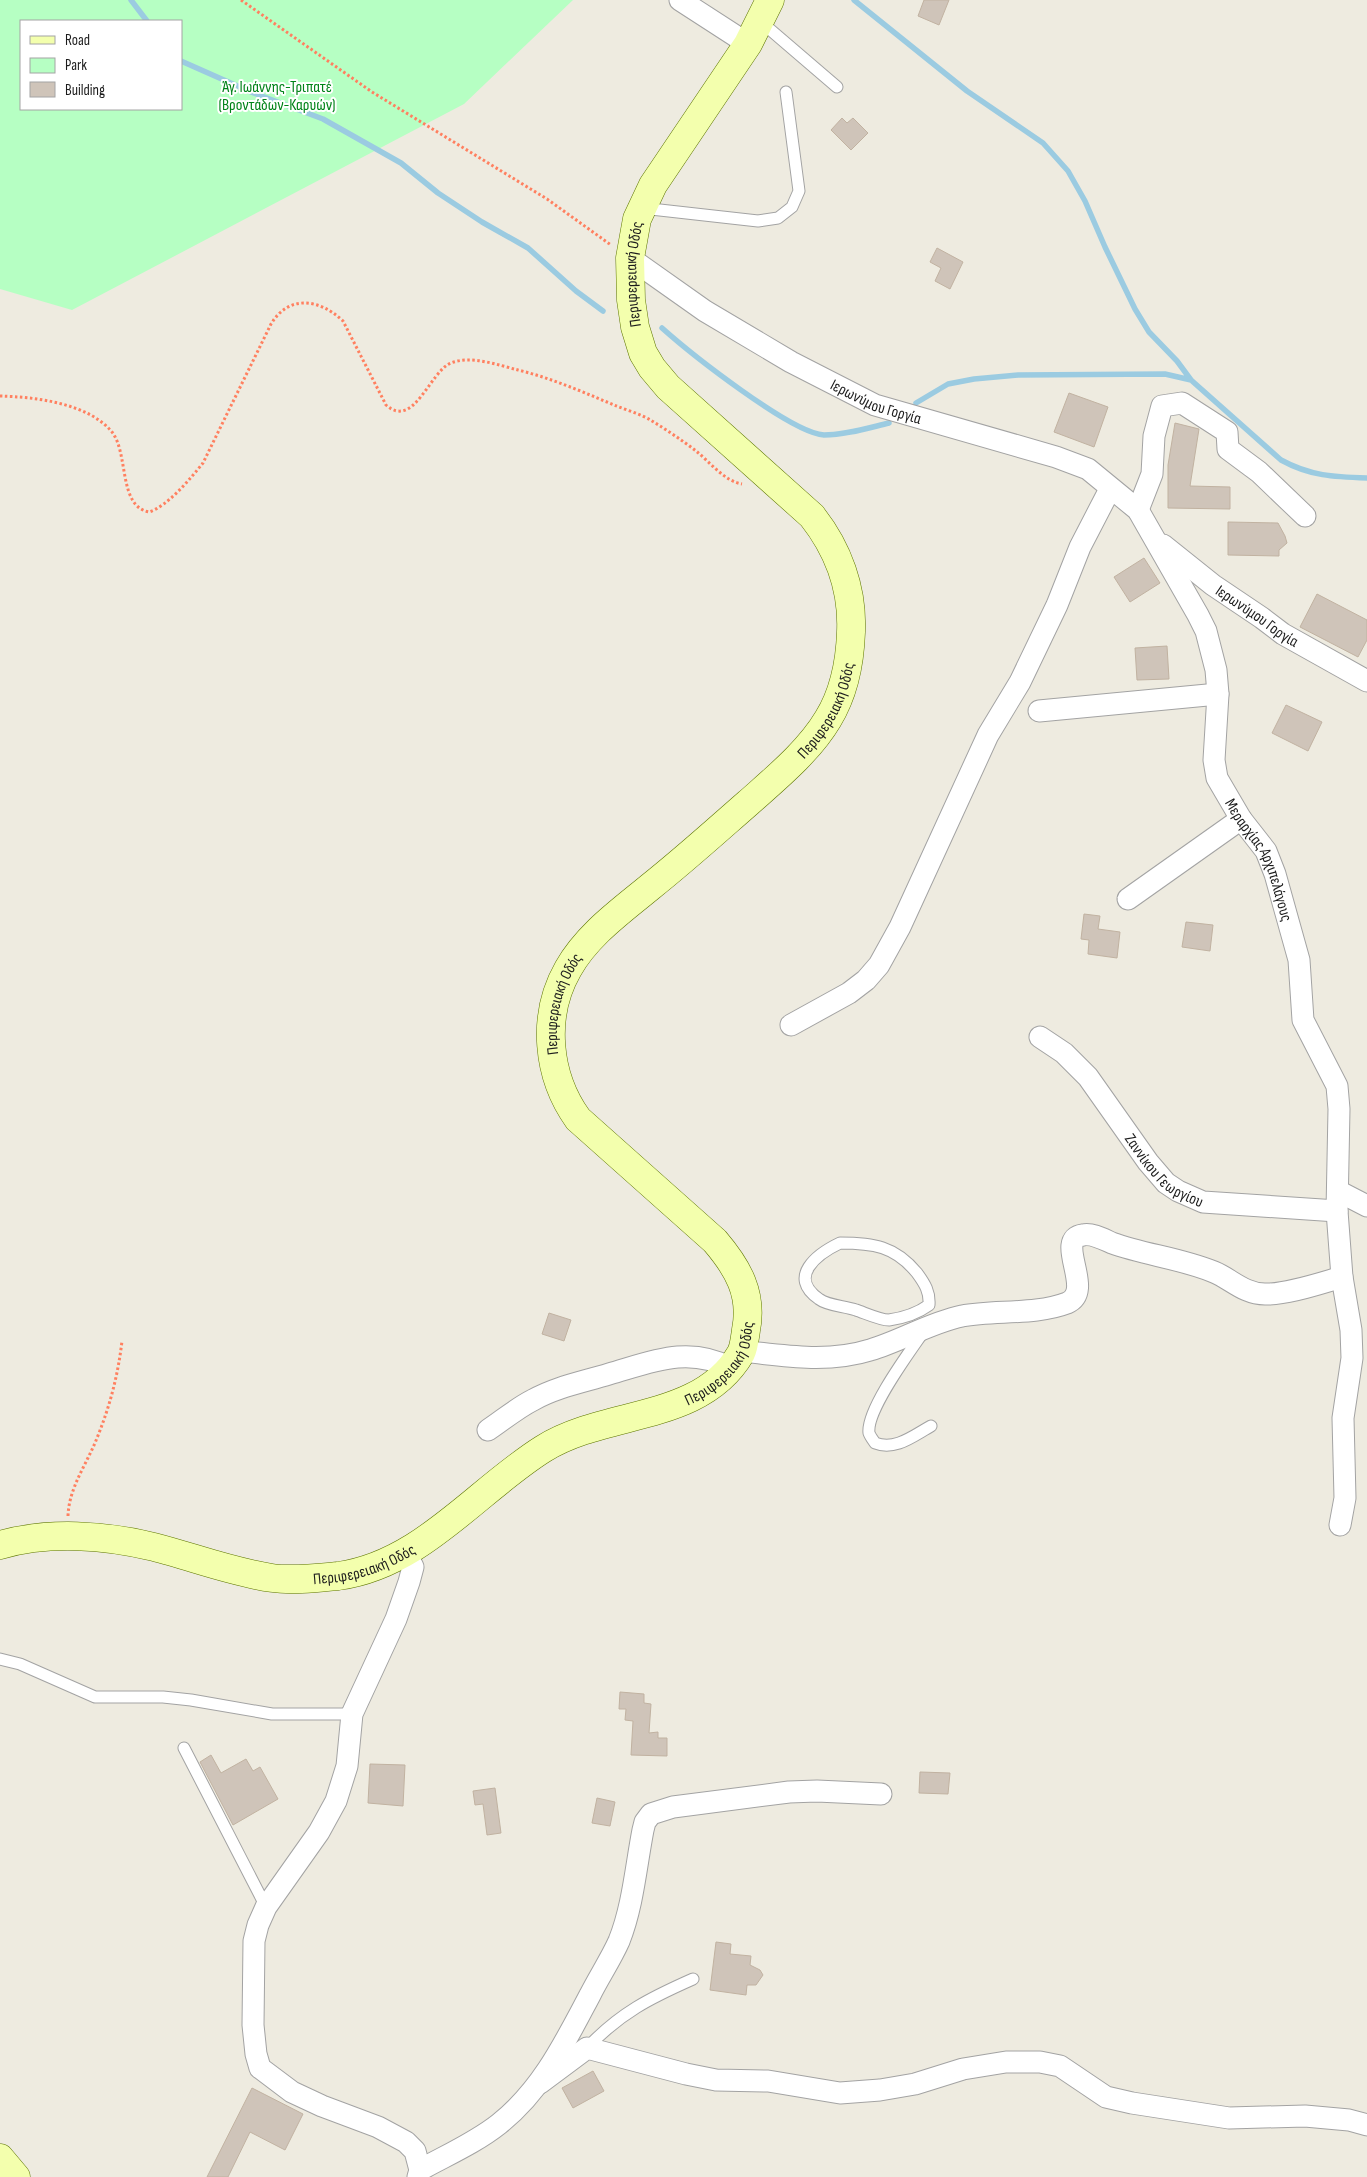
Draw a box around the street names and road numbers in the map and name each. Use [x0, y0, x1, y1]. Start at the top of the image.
street label: Περιφερειακή Οδός [622, 220, 647, 328]
street label: Ιερωνύμου Γοργία [827, 376, 924, 429]
street label: Ιερωνύμου Γοργία [1212, 582, 1302, 652]
street label: Περιφερειακή Οδός [794, 661, 859, 763]
street label: Μεραρχίας Αρχιπελάγους [1220, 795, 1296, 924]
street label: Περιφερειακή Οδός [543, 950, 586, 1056]
street label: Ζαννίκου Γεωργίου [1120, 1131, 1206, 1212]
street label: Περιφερειακή Οδός [682, 1320, 758, 1410]
street label: Περιφερειακή Οδός [312, 1541, 419, 1589]

